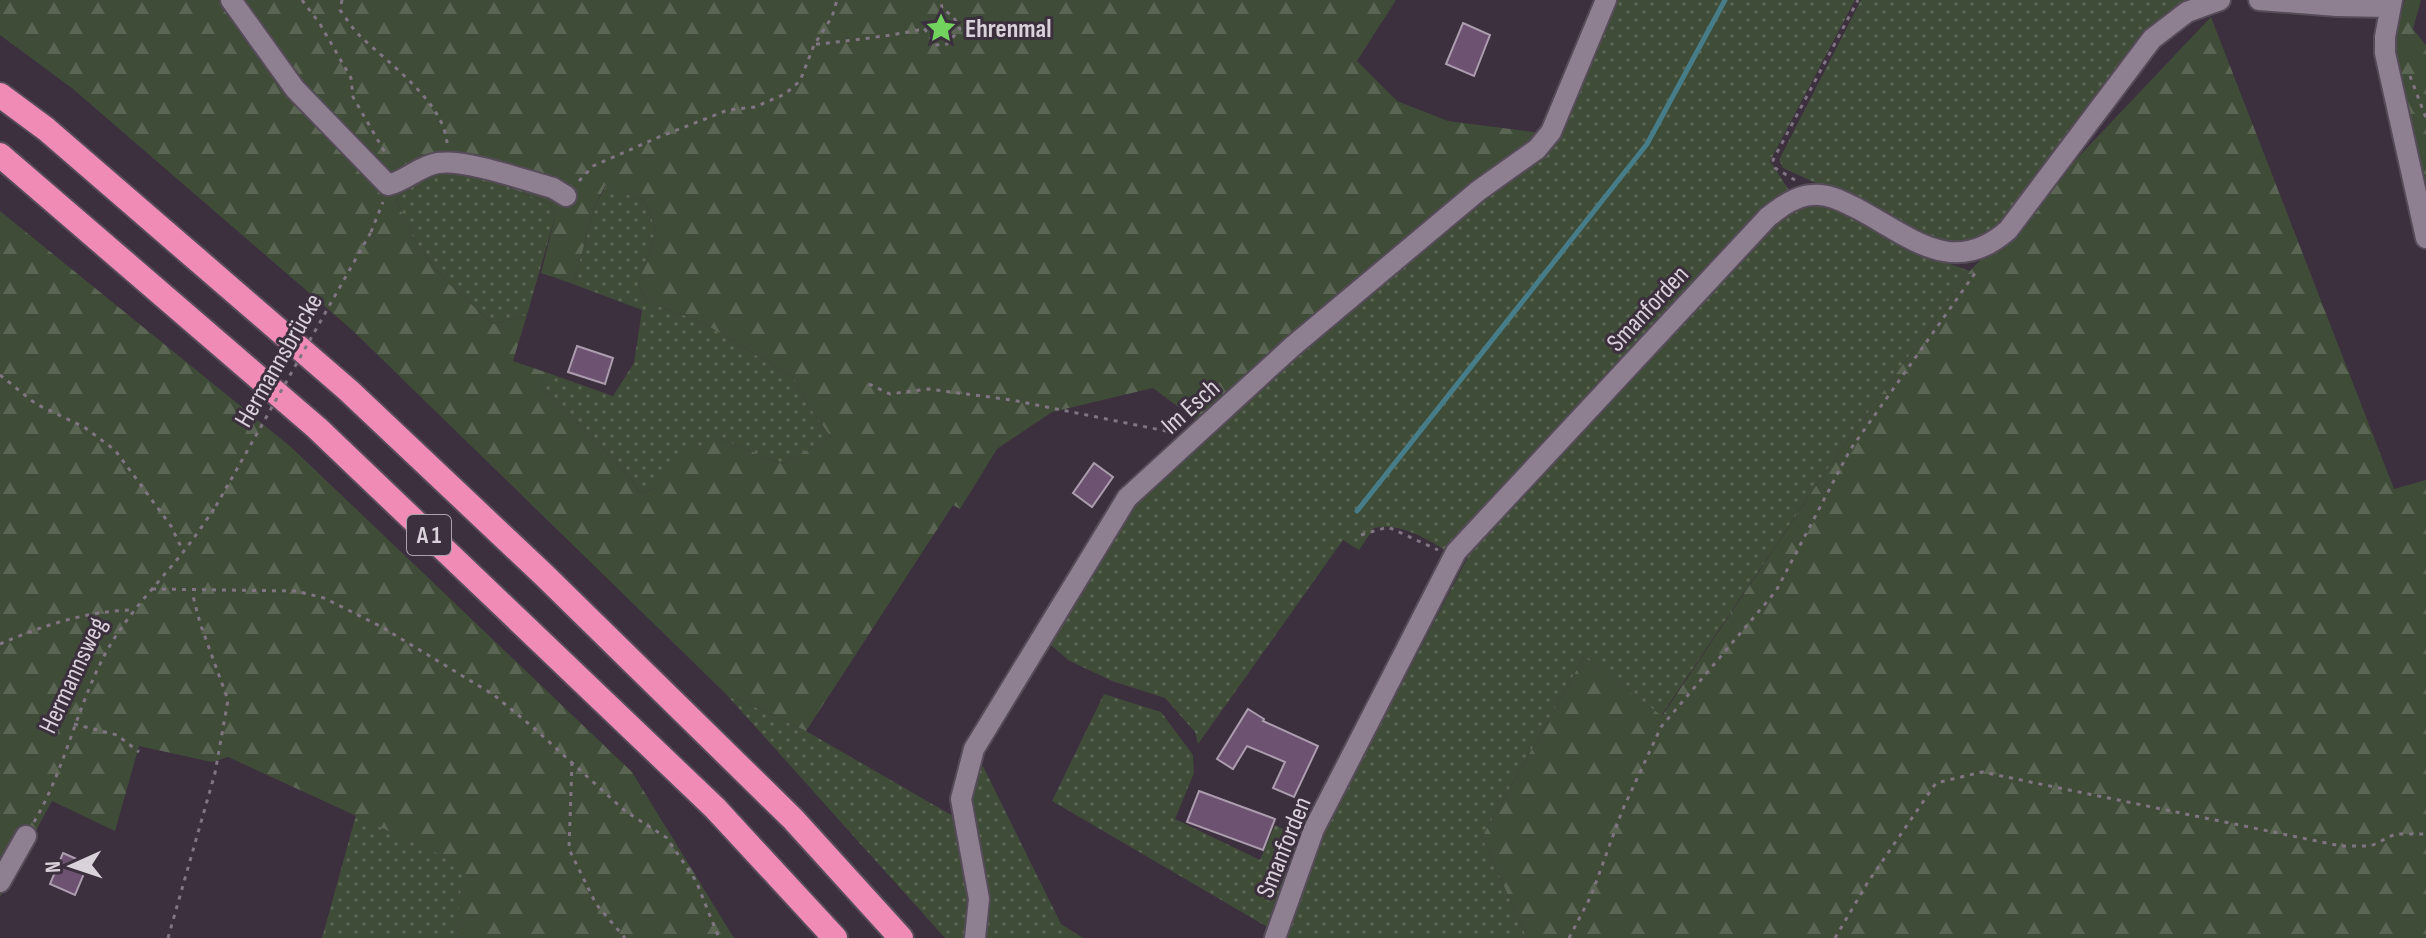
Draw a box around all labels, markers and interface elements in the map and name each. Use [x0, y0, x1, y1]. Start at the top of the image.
place icon: Ehrenmal [924, 11, 958, 45]
place label: Ehrenmal [965, 14, 1051, 45]
street label: Smanforden [1601, 260, 1696, 358]
street label: Hermannsbrücke [229, 289, 330, 433]
street label: Im Esch [1155, 373, 1227, 441]
road number: A 1 [407, 515, 451, 555]
street label: Hermannsweg [33, 613, 114, 739]
street label: Smanforden [1250, 793, 1319, 903]
north arrow [32, 826, 112, 906]
text: N [40, 860, 67, 874]

